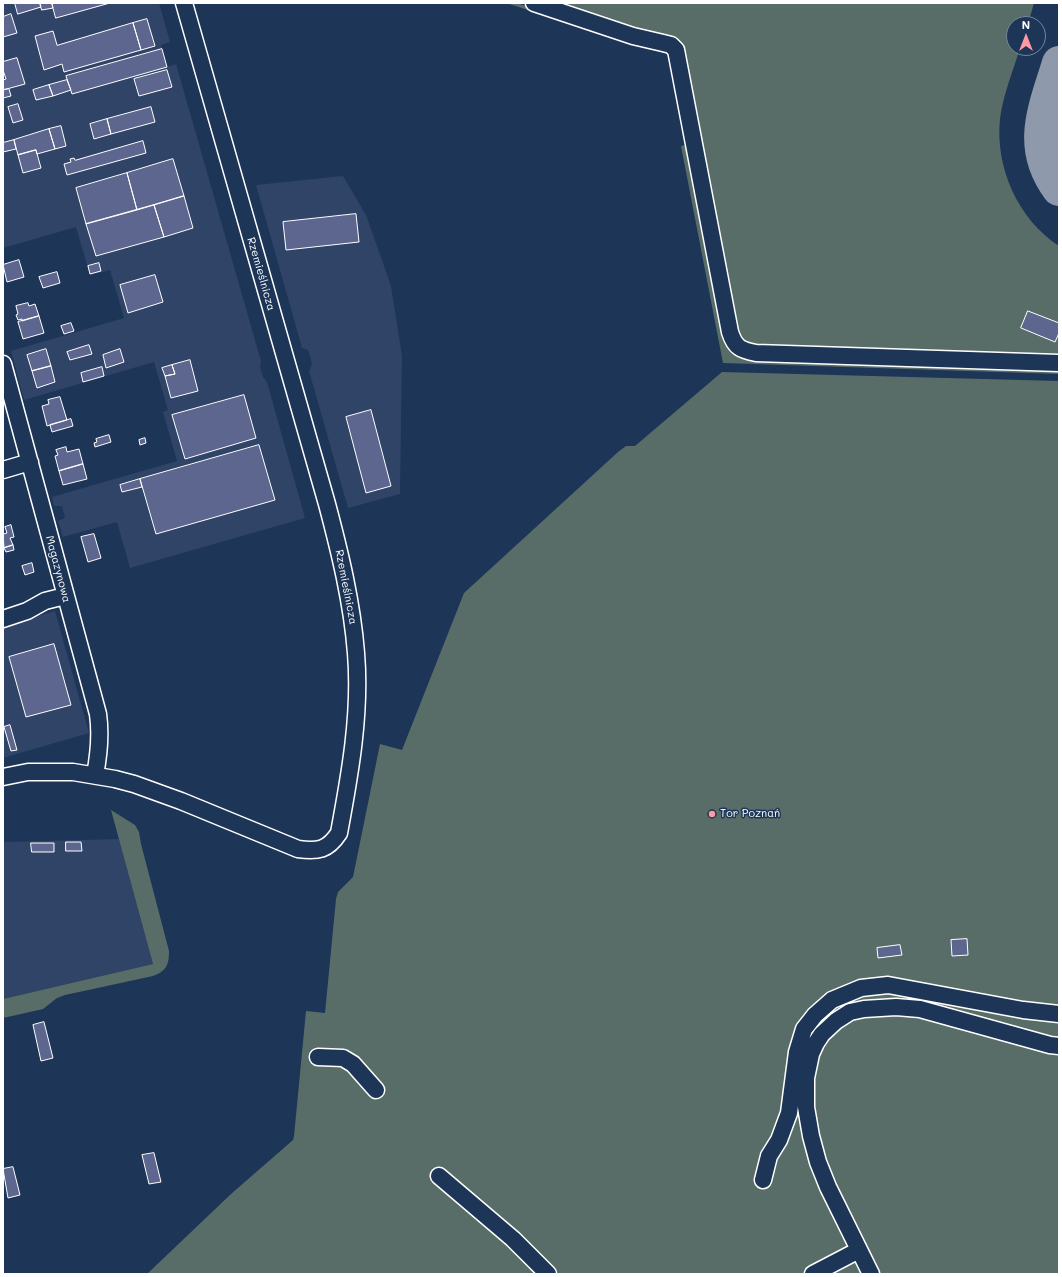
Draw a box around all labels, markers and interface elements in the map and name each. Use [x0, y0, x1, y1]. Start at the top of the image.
north arrow [1006, 16, 1046, 56]
text: N [1022, 17, 1030, 32]
street label: Rzemieślnicza [244, 236, 278, 312]
street label: Magazynowa [43, 534, 73, 604]
street label: Rzemieślnicza [332, 548, 360, 626]
place label: Tor Poznań [720, 807, 780, 821]
marker: Tor Poznań [707, 809, 717, 819]

